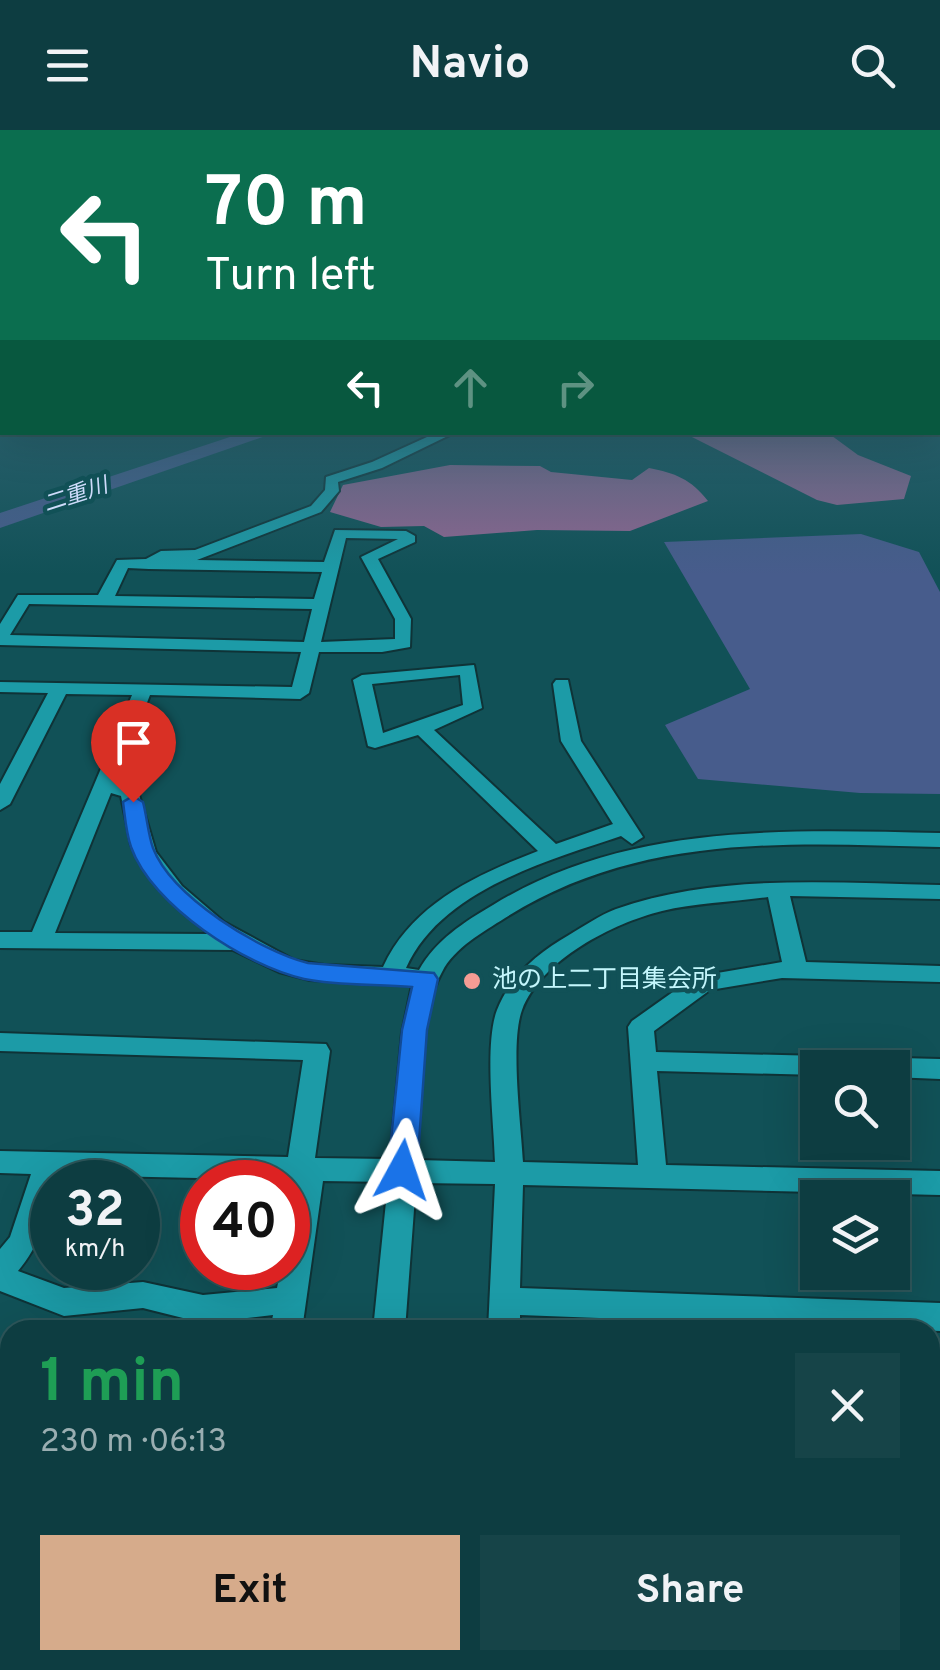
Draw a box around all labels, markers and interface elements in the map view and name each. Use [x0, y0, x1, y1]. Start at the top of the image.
text: Navio [410, 37, 530, 94]
icon: menu [40, 38, 95, 93]
icon: search [845, 38, 900, 93]
text: 70 m [205, 162, 368, 251]
icon: left [40, 170, 170, 300]
text: Turn left [205, 249, 376, 306]
icon: left [338, 360, 393, 415]
icon: ahead [443, 360, 498, 415]
icon: right [548, 360, 603, 415]
water label: 二重川 [40, 472, 113, 519]
pin [91, 700, 176, 803]
icon: arrive [106, 715, 161, 770]
place label: 池の上二丁目集会所 [492, 965, 717, 997]
marker: 池の上二丁目集会所 [461, 970, 483, 992]
map controls [800, 1050, 910, 1290]
button: search [800, 1050, 910, 1160]
position arrow [350, 1118, 454, 1222]
speed limit sign: 40 [180, 1160, 310, 1290]
button: layers [800, 1180, 910, 1290]
text: 32 [65, 1181, 125, 1244]
text: km/h [65, 1234, 125, 1266]
text: 1 min [40, 1347, 184, 1423]
button: close [795, 1353, 900, 1458]
text: 230 m · 06:13 [40, 1423, 227, 1463]
button: Exit [40, 1535, 460, 1650]
button: Share [480, 1535, 900, 1650]

